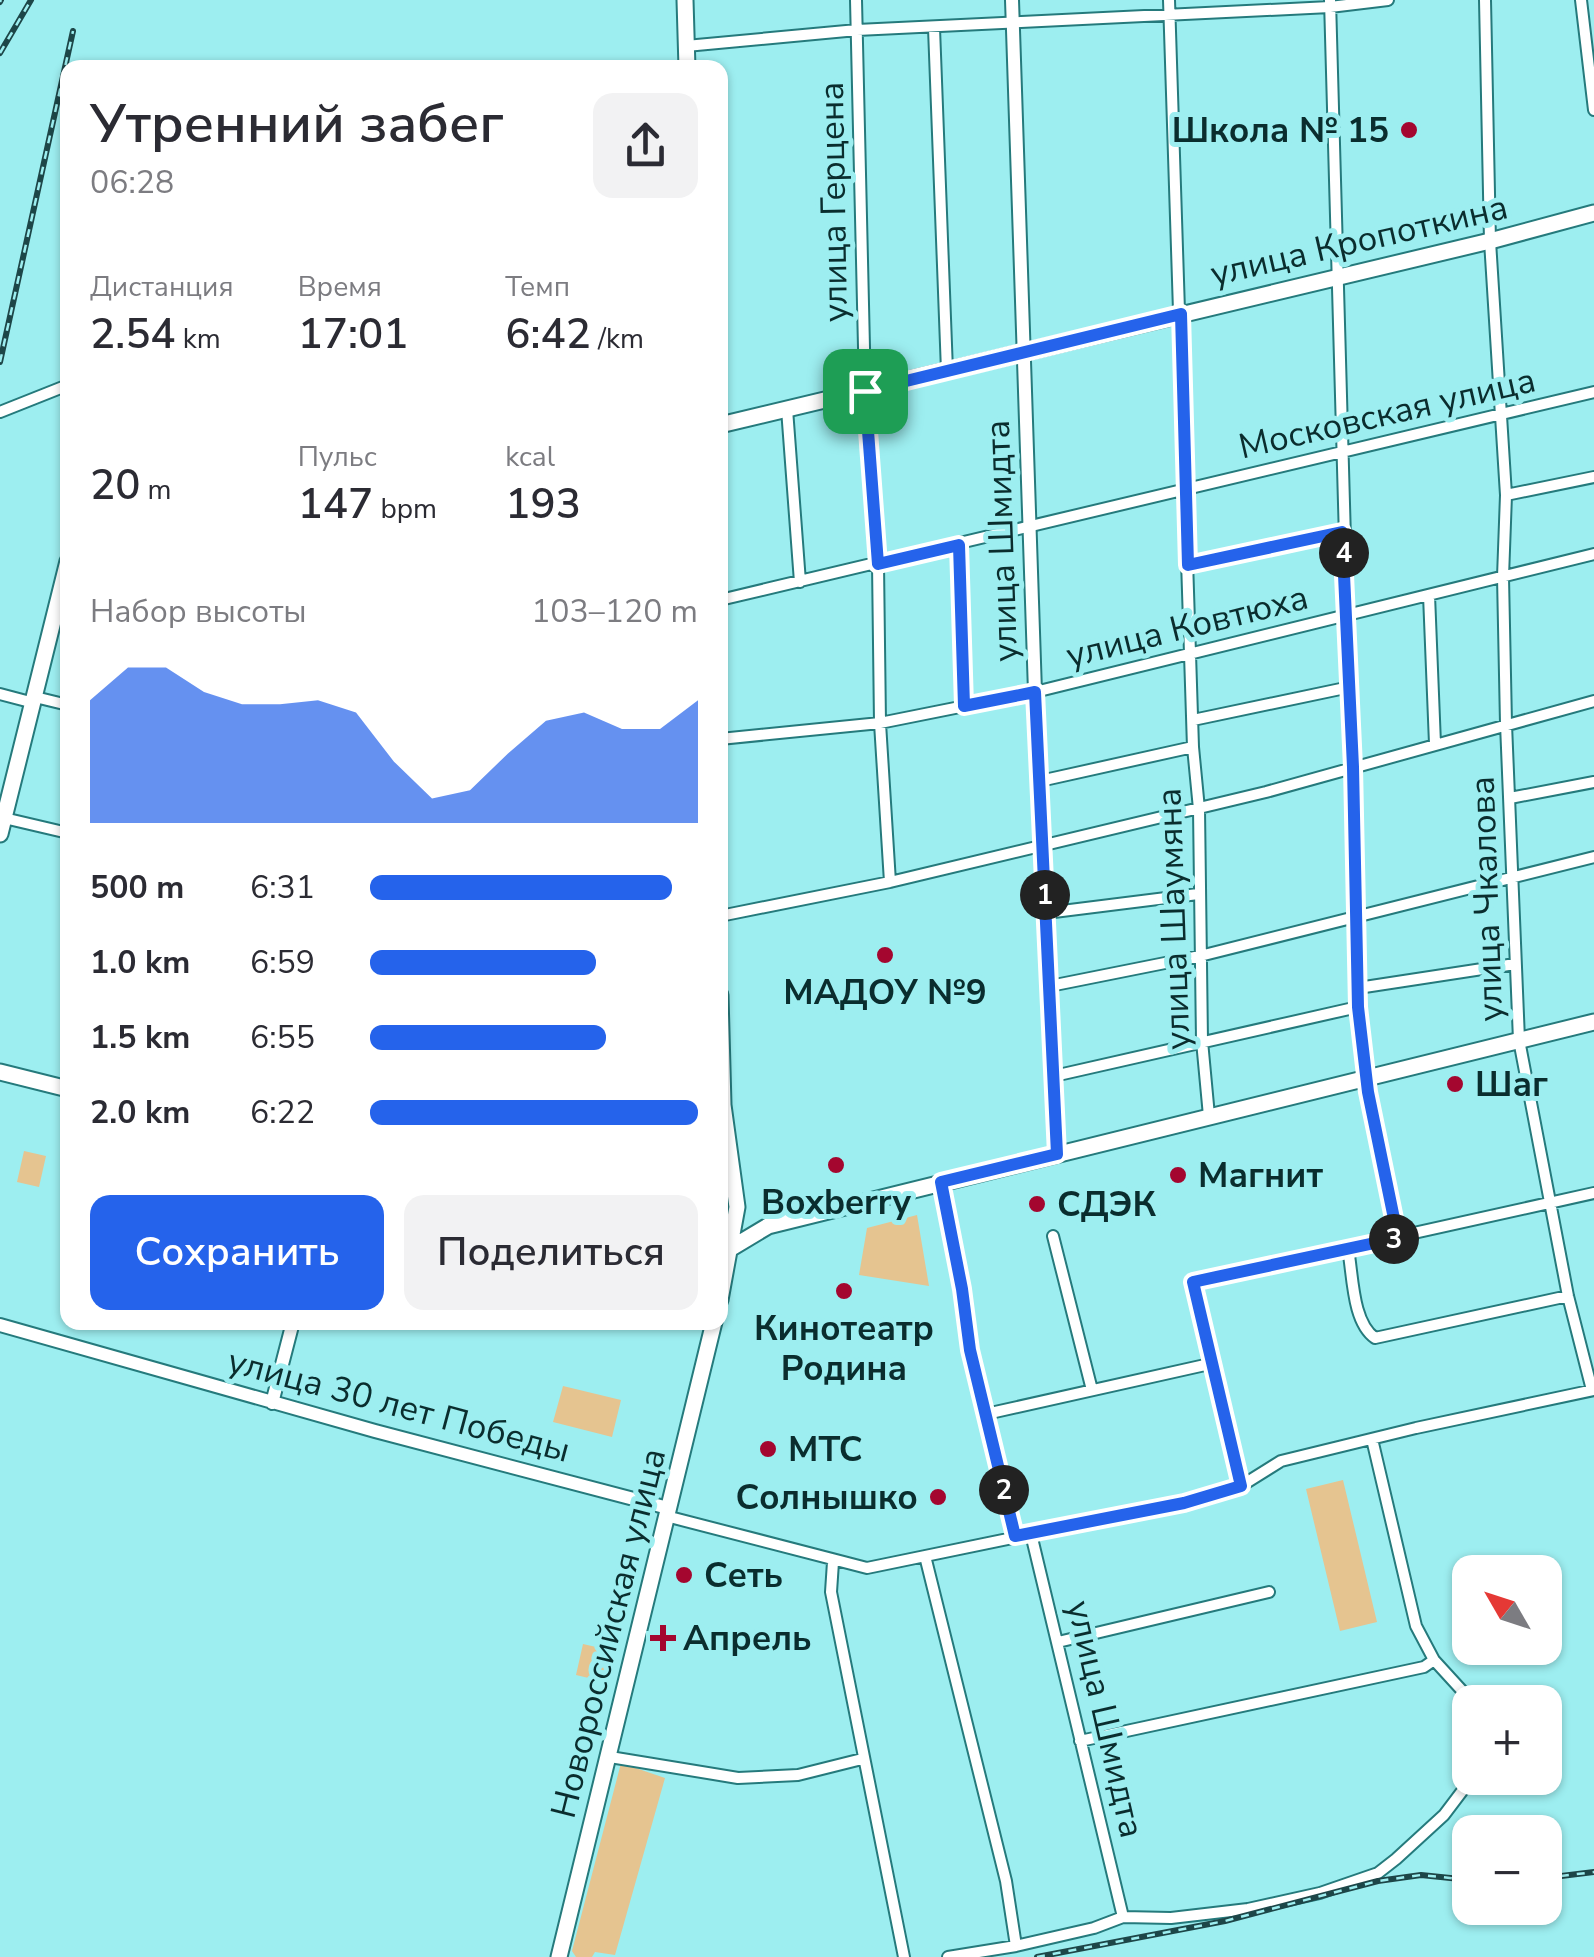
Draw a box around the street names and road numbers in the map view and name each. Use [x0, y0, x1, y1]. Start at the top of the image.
street label: улица Герцена [808, 81, 859, 323]
street label: улица Кропоткина [1206, 183, 1512, 298]
street label: Московская улица [1234, 357, 1540, 470]
street label: улица Шмидта [974, 419, 1029, 663]
street label: улица Ковтюха [1061, 574, 1313, 679]
street label: улица Чкалова [1459, 776, 1514, 1022]
street label: улица Шаумяна [1145, 787, 1202, 1051]
street label: улица 30 лет Победы [223, 1337, 575, 1474]
street label: Новороссийская улица [540, 1443, 677, 1823]
street label: улица Шмидта [1055, 1596, 1156, 1842]

